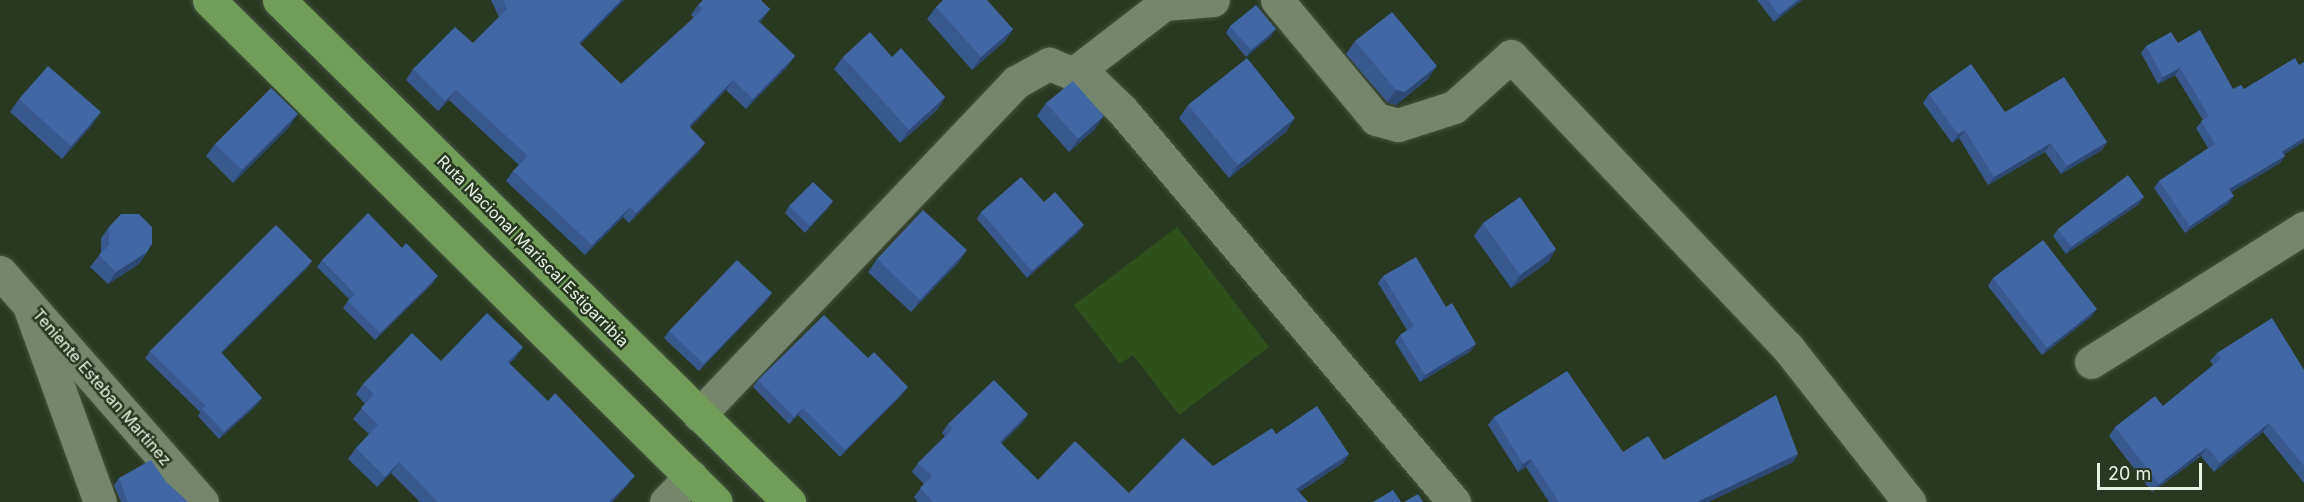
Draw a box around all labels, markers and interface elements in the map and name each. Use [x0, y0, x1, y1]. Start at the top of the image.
street label: Ruta Nacional Mariscal Estigarribia [433, 151, 633, 351]
street label: Teniente Esteban Martinez [29, 305, 175, 469]
scale bar [2100, 451, 2205, 489]
text: 20 m [2108, 463, 2151, 484]

